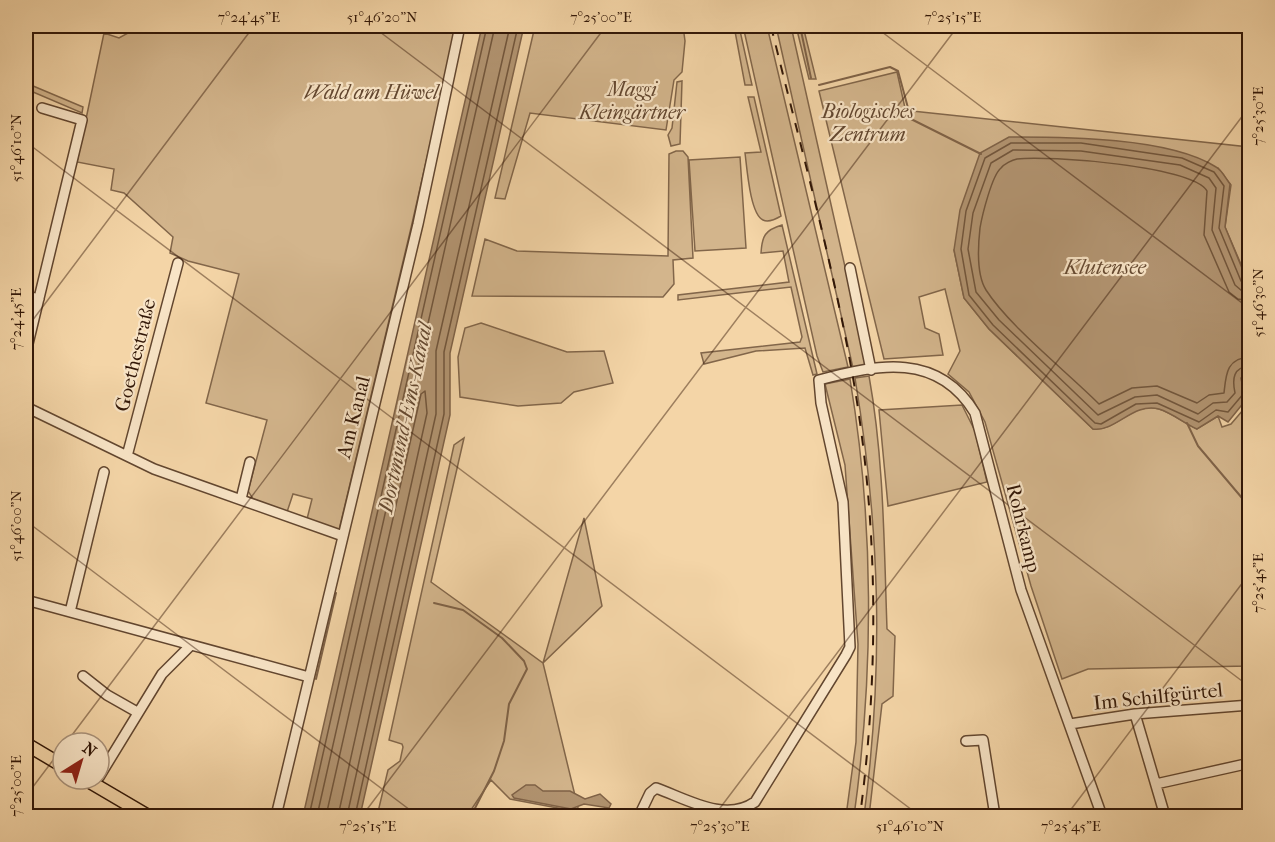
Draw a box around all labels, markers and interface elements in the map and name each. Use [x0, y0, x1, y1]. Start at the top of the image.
text: 7°24'45"E [218, 8, 280, 26]
text: 51°46'20"N [347, 8, 418, 26]
text: 7°25'00"E [570, 8, 632, 26]
text: 7°25'15"E [925, 8, 981, 26]
park label: Maggi Kleingärtner [577, 78, 687, 124]
park label: Wald am Hüwel [304, 81, 440, 104]
text: 7°25'30"E [1249, 86, 1267, 146]
park label: Biologisches Zentrum [821, 100, 915, 146]
text: 51°46'10"N [7, 113, 25, 182]
water label: Klutensee [1062, 255, 1147, 279]
text: 51°46'30"N [1249, 268, 1267, 338]
text: 7°24'45"E [7, 288, 25, 350]
street label: Goethestraße [110, 296, 161, 414]
water label: Dortmund-Ems-Kanal [373, 318, 437, 517]
street label: Am Kanal [332, 373, 375, 462]
street label: Rohrkamp [1001, 481, 1046, 575]
text: 51°46'00"N [7, 490, 25, 562]
text: 7°25'45"E [1249, 553, 1267, 613]
street label: Im Schilfgürtel [1092, 678, 1225, 715]
north arrow [51, 731, 111, 791]
text: N [79, 738, 101, 761]
text: 7°25'00"E [7, 755, 25, 817]
text: 7°25'15"E [340, 817, 396, 835]
text: 7°25'30"E [690, 817, 750, 835]
text: 51°46'10"N [876, 817, 945, 835]
text: 7°25'45"E [1041, 817, 1101, 835]

